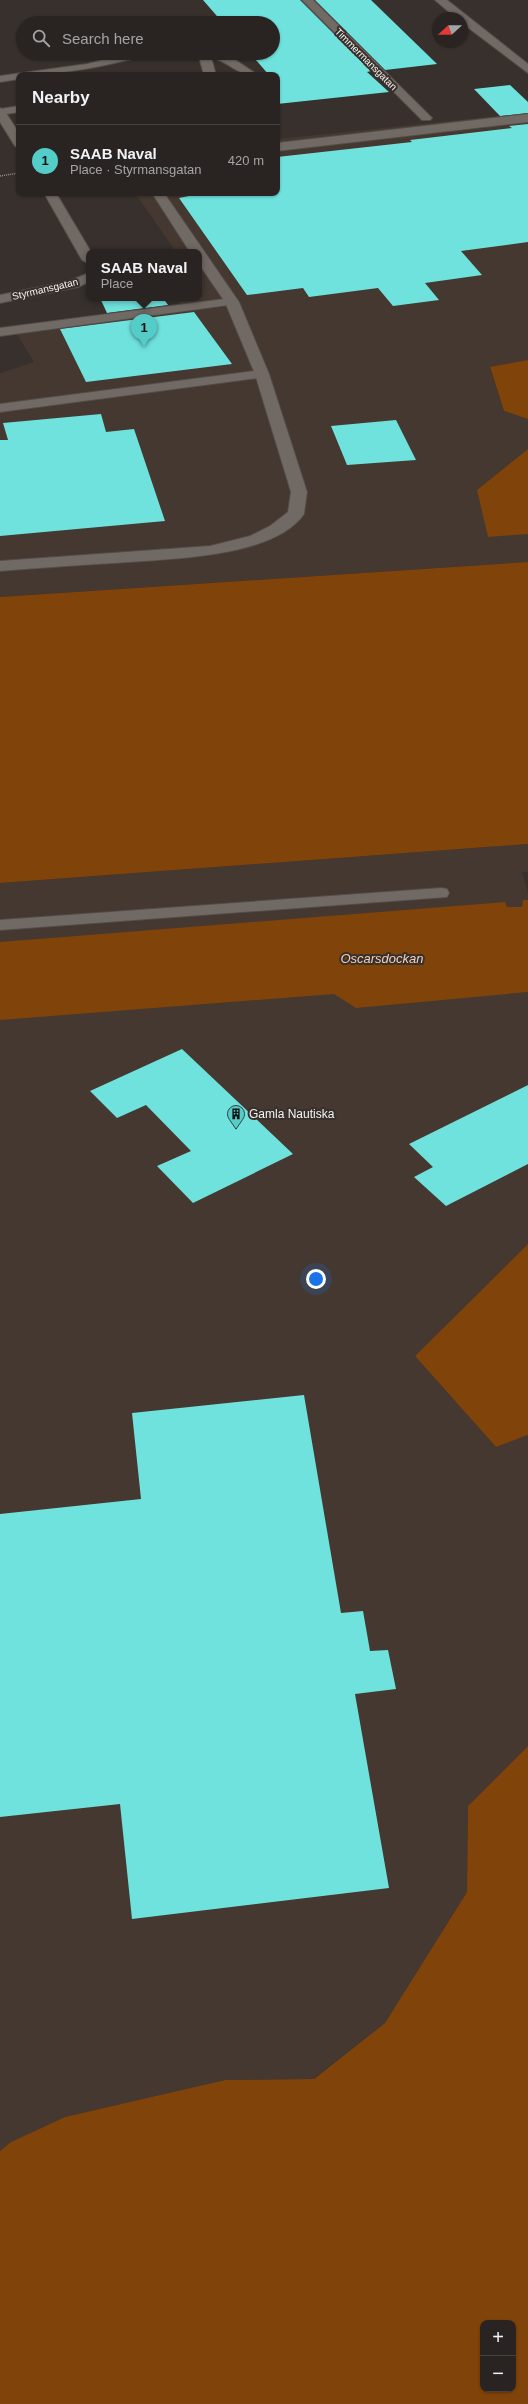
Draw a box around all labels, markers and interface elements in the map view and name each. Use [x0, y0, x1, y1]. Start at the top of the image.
north arrow [432, 12, 468, 48]
search box [16, 16, 280, 60]
street label: Timmermansgatan [333, 26, 399, 92]
icon: search [30, 27, 52, 49]
text: Search here [62, 30, 144, 47]
text: Nearby [32, 88, 90, 107]
text: SAAB Naval [70, 145, 157, 162]
text: 1 [41, 153, 49, 168]
text: 420 m [228, 153, 264, 168]
text: Place · Styrmansgatan [70, 162, 202, 177]
popup [86, 249, 202, 301]
text: SAAB Naval [101, 259, 187, 276]
street label: Styrmansgatan [11, 276, 79, 302]
text: Place [101, 276, 133, 291]
pin: 1 [131, 314, 157, 347]
water label: Oscarsdockan [340, 951, 424, 966]
building icon: Gamla Nautiska [226, 1104, 246, 1129]
place label: Gamla Nautiska [249, 1107, 335, 1121]
your location [306, 1269, 326, 1289]
map controls [480, 2320, 516, 2392]
button: + [480, 2320, 516, 2356]
button: − [480, 2356, 516, 2392]

